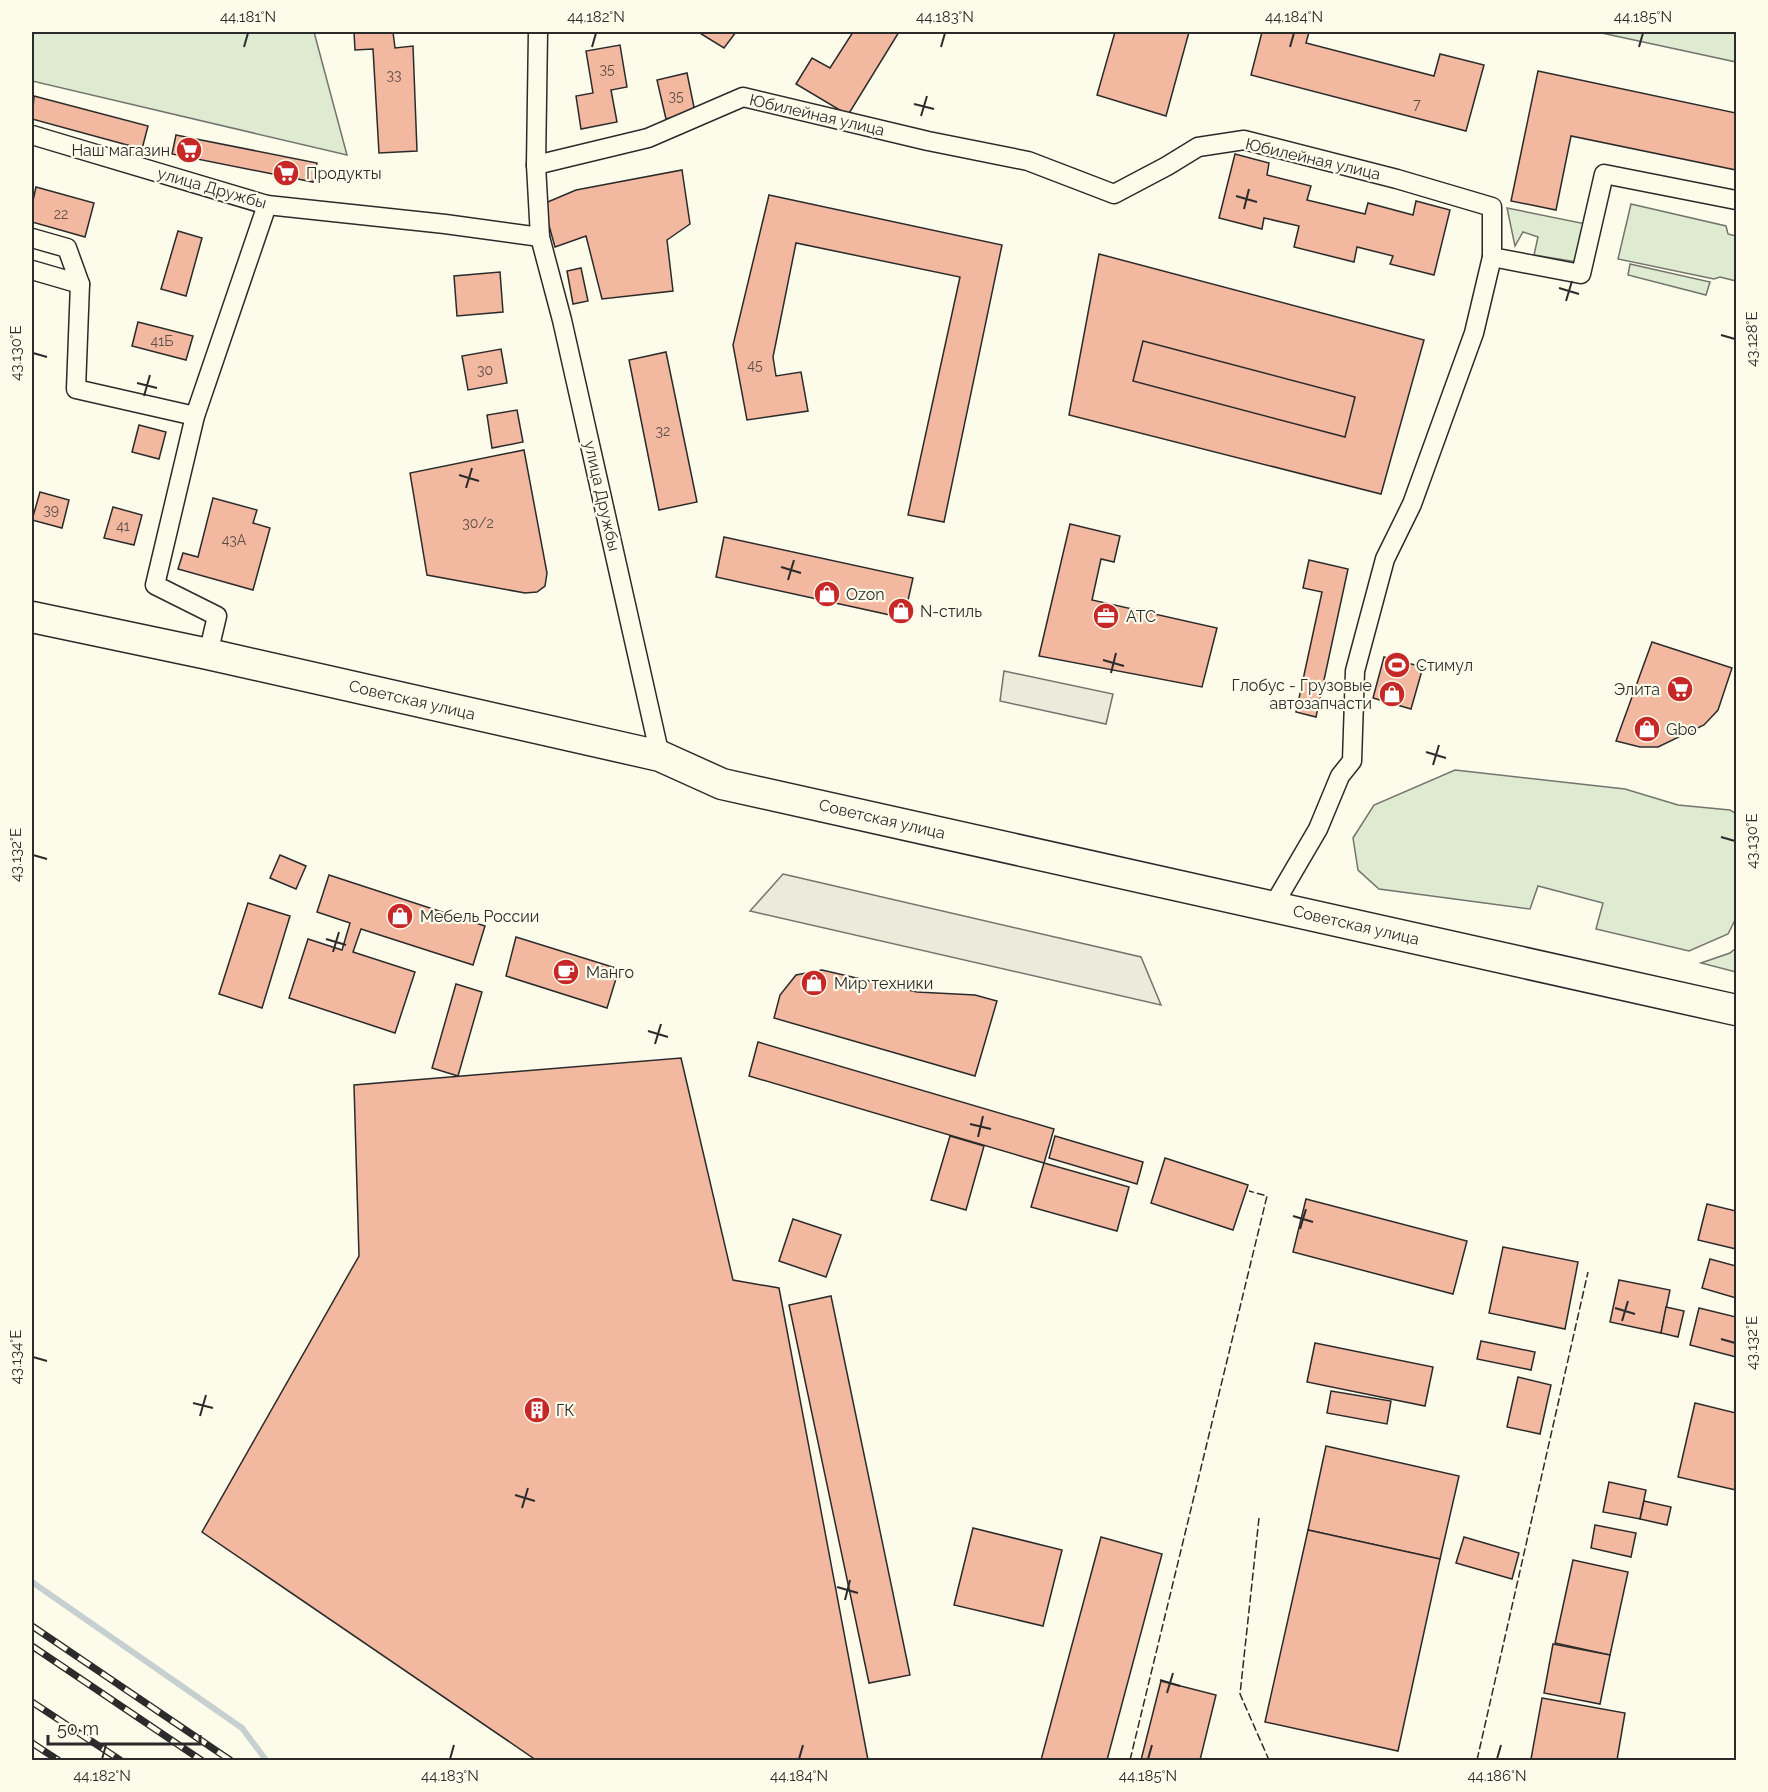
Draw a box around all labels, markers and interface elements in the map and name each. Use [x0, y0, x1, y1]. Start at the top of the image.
text: 44.181°N [220, 8, 276, 26]
text: 44.182°N [567, 8, 625, 26]
text: 44.183°N [916, 8, 974, 26]
text: 44.184°N [1265, 8, 1323, 26]
text: 44.185°N [1614, 8, 1672, 26]
house number: 35 [599, 61, 615, 77]
house number: 33 [387, 67, 401, 83]
house number: 35 [668, 88, 684, 104]
street label: Юбилейная улица [748, 90, 886, 140]
house number: 7 [1413, 96, 1421, 112]
street label: Юбилейная улица [1244, 134, 1382, 184]
supermarket icon: Наш магазин [174, 135, 204, 165]
place label: Наш магазин [71, 141, 170, 160]
supermarket icon: Продукты [271, 158, 301, 188]
street label: улица Дружбы [155, 163, 269, 213]
place label: Продукты [306, 164, 382, 183]
house number: 22 [54, 206, 68, 222]
text: 43.128°E [1743, 311, 1761, 367]
text: 43.130°E [7, 325, 25, 381]
house number: 41Б [151, 333, 173, 349]
house number: 45 [747, 357, 763, 373]
house number: 30 [477, 362, 493, 378]
house number: 32 [656, 423, 670, 439]
street label: улица Дружбы [580, 439, 624, 553]
house number: 39 [43, 502, 59, 518]
house number: 30/2 [462, 515, 494, 531]
house number: 41 [116, 518, 130, 534]
house number: 43А [222, 532, 247, 548]
shop icon: Ozon [812, 579, 842, 609]
place label: Ozon [846, 585, 885, 604]
shop icon: N-стиль [886, 596, 916, 626]
office icon: АТС [1091, 601, 1121, 631]
place label: N-стиль [920, 602, 982, 621]
place label: АТС [1126, 607, 1156, 626]
sports icon: Стимул [1382, 650, 1412, 680]
place label: Стимул [1416, 656, 1473, 675]
supermarket icon: Элита [1665, 674, 1695, 704]
street label: Советская улица [347, 676, 477, 724]
place label: Глобус - Грузовые автозапчасти [1231, 676, 1372, 713]
shop icon: Глобус - Грузовые автозапчасти [1377, 679, 1407, 709]
place label: Элита [1614, 680, 1660, 699]
shop icon: Gbo [1632, 714, 1662, 744]
place label: Gbo [1666, 720, 1697, 739]
street label: Советская улица [817, 795, 947, 843]
text: 43.130°E [1743, 813, 1761, 869]
text: 43.132°E [7, 828, 25, 882]
shop icon: Мебель России [385, 901, 415, 931]
street label: Советская улица [1291, 901, 1421, 949]
place label: Мебель России [420, 907, 539, 926]
cafe icon: Манго [551, 957, 581, 987]
place label: Манго [586, 963, 634, 982]
shop icon: Мир техники [799, 968, 829, 998]
place label: Мир техники [834, 974, 933, 993]
text: 43.132°E [1743, 1316, 1761, 1370]
text: 43.134°E [7, 1330, 25, 1384]
building icon: ГК [522, 1395, 552, 1425]
place label: ГК [556, 1401, 574, 1420]
scale bar [48, 1708, 200, 1746]
text: 50 m [57, 1718, 99, 1739]
text: 44.182°N [73, 1767, 131, 1785]
text: 44.183°N [421, 1767, 479, 1785]
text: 44.184°N [770, 1767, 828, 1785]
text: 44.185°N [1119, 1767, 1177, 1785]
text: 44.186°N [1467, 1767, 1527, 1785]

